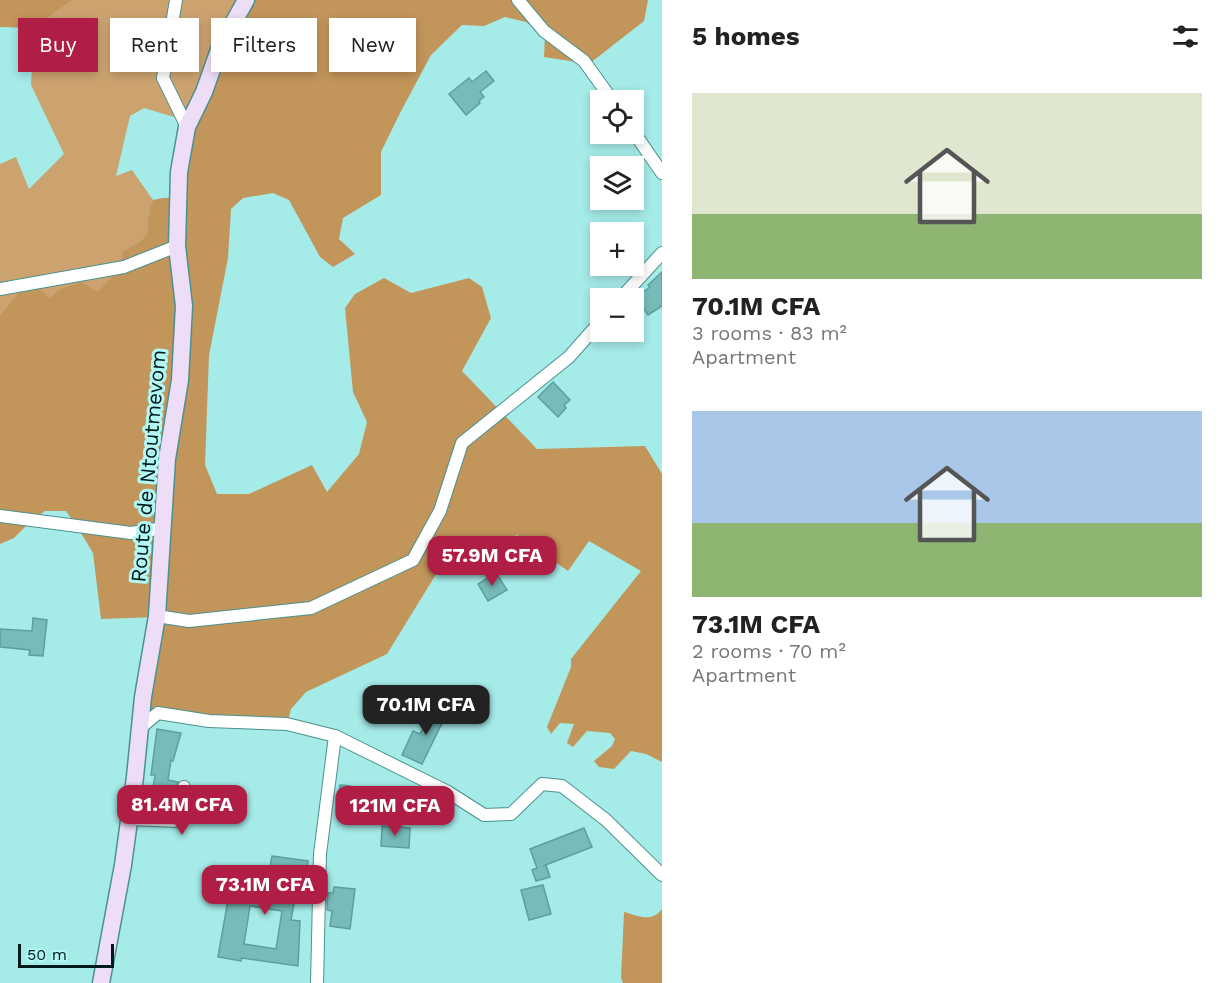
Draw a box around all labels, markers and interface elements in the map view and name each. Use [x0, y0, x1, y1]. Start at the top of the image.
chip: Buy [18, 18, 98, 72]
chip: Rent [110, 18, 199, 72]
chip: Filters [211, 18, 317, 72]
chip: New [329, 18, 416, 72]
icon: filters [1169, 20, 1202, 53]
text: 5 homes [692, 21, 800, 51]
map controls [590, 90, 644, 342]
button: locate [590, 90, 644, 144]
icon: home [893, 132, 1001, 240]
button: layers [590, 156, 644, 210]
button: + [590, 222, 644, 276]
button: − [590, 288, 644, 342]
text: 70.1M CFA [692, 291, 820, 321]
text: 3 rooms · 83 m² [692, 321, 847, 345]
text: Apartment [692, 345, 796, 369]
street label: Route de Ntoutmevom [125, 349, 171, 583]
icon: home [893, 450, 1001, 558]
pin: 57.9M CFA [423, 536, 561, 587]
text: 57.9M CFA [442, 543, 543, 567]
text: 73.1M CFA [692, 609, 820, 639]
text: 2 rooms · 70 m² [692, 639, 846, 663]
text: Apartment [692, 663, 796, 687]
pin: 70.1M CFA [357, 685, 495, 736]
text: 70.1M CFA [377, 692, 475, 716]
pin: 81.4M CFA [113, 785, 251, 836]
pin: 121M CFA [333, 786, 457, 837]
text: 81.4M CFA [131, 792, 233, 816]
text: 121M CFA [349, 793, 441, 817]
pin: 73.1M CFA [196, 865, 334, 916]
text: 73.1M CFA [216, 872, 314, 896]
scale bar [18, 941, 114, 968]
text: 50 m [27, 945, 67, 964]

